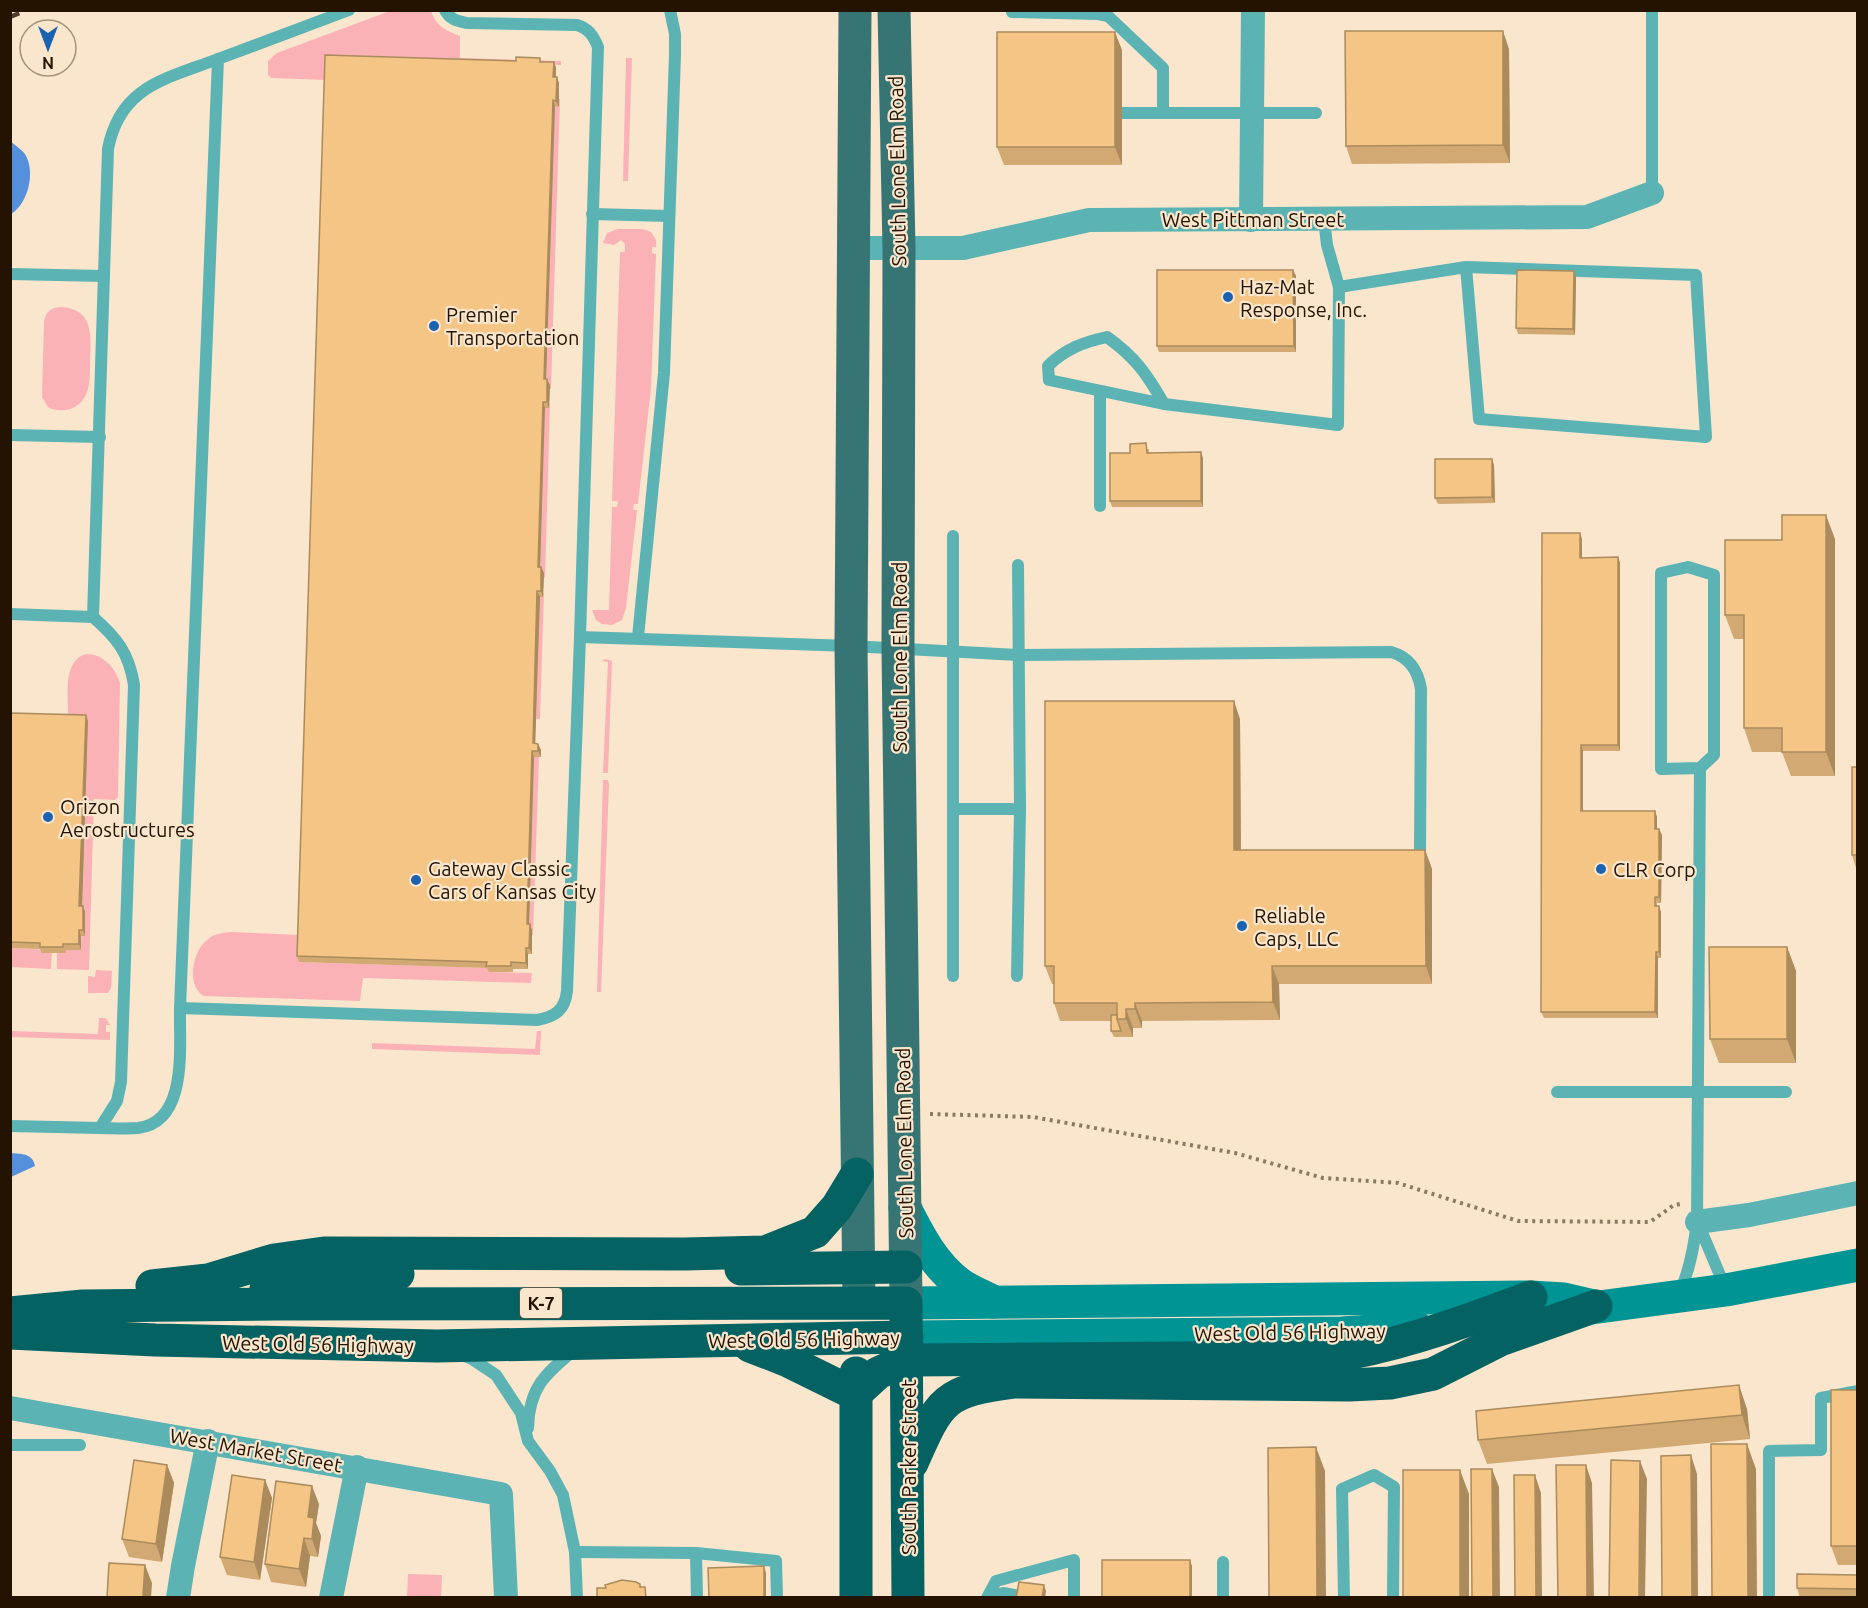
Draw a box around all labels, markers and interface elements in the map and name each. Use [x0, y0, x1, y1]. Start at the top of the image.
north arrow [18, 18, 78, 78]
text: N [42, 54, 54, 72]
street label: South Lone Elm Road [884, 75, 910, 267]
street label: West Pittman Street [1162, 208, 1344, 231]
place label: Haz-Mat Response, Inc. [1240, 275, 1367, 321]
marker: Haz-Mat Response, Inc. [1221, 290, 1235, 304]
place label: Premier Transportation [446, 303, 579, 349]
marker: Premier Transportation [427, 319, 441, 333]
street label: South Lone Elm Road [888, 562, 911, 752]
place label: Orizon Aerostructures [60, 795, 195, 841]
marker: Orizon Aerostructures [41, 810, 55, 824]
place label: Gateway Classic Cars of Kansas City [428, 857, 596, 903]
place label: CLR Corp [1613, 858, 1696, 881]
marker: CLR Corp [1594, 862, 1608, 876]
marker: Gateway Classic Cars of Kansas City [409, 873, 423, 887]
place label: Reliable Caps, LLC [1254, 904, 1338, 950]
marker: Reliable Caps, LLC [1235, 919, 1249, 933]
street label: South Lone Elm Road [891, 1047, 917, 1239]
road number: K-7 [520, 1288, 562, 1318]
street label: West Old 56 Highway [1194, 1319, 1386, 1345]
street label: West Old 56 Highway [708, 1326, 900, 1352]
street label: West Old 56 Highway [222, 1331, 414, 1357]
street label: South Parker Street [897, 1379, 920, 1555]
street label: West Market Street [168, 1424, 344, 1477]

